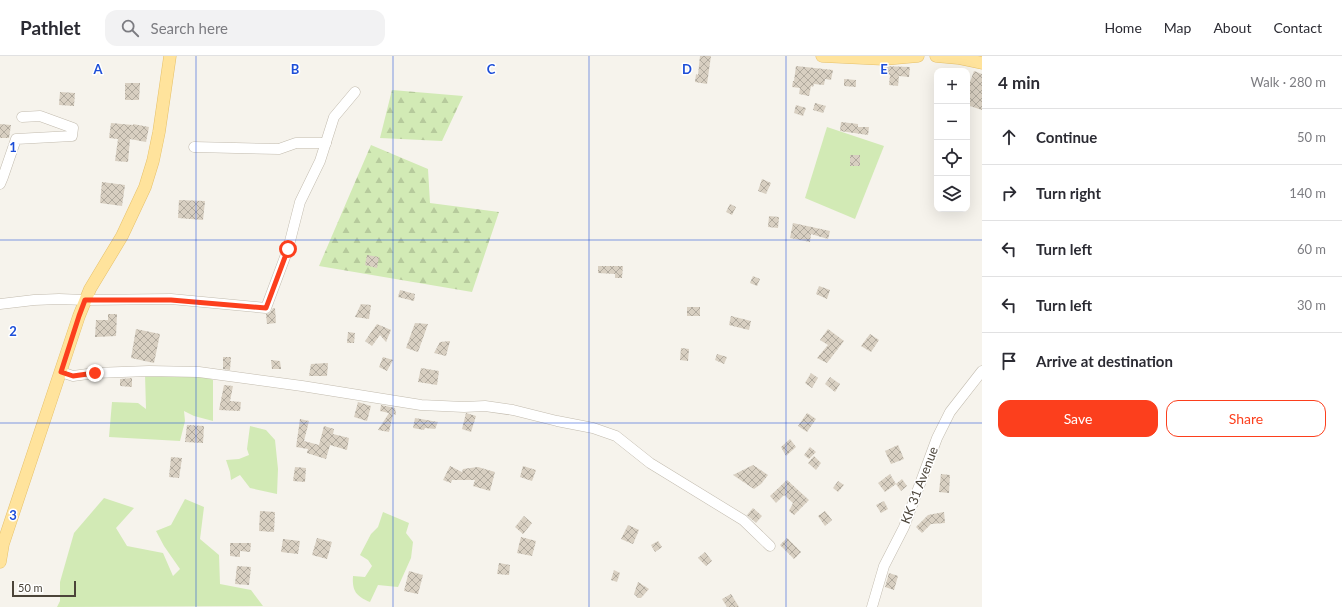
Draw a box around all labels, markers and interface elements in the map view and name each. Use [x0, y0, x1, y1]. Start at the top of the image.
search box [105, 10, 385, 46]
text: Pathlet [20, 16, 81, 39]
icon: search [119, 17, 141, 39]
text: Search here [151, 19, 228, 37]
text: Home [1104, 19, 1142, 36]
text: Map [1164, 19, 1191, 36]
text: About [1213, 19, 1251, 36]
text: Contact [1273, 19, 1322, 36]
text: A [92, 61, 103, 77]
text: B [291, 61, 300, 77]
text: C [487, 61, 496, 77]
text: D [682, 61, 692, 77]
text: E [880, 61, 888, 77]
map controls [934, 68, 970, 212]
button: + [934, 68, 970, 104]
text: 4 min [998, 72, 1040, 93]
text: Walk · 280 m [1250, 74, 1326, 90]
button: − [934, 104, 970, 140]
icon: ahead [998, 126, 1020, 148]
text: Continue [1036, 128, 1097, 146]
text: 50 m [1297, 129, 1326, 145]
text: 1 [9, 139, 17, 155]
button: locate [934, 140, 970, 176]
button: layers [934, 176, 970, 212]
icon: right [998, 182, 1020, 204]
text: Turn right [1036, 184, 1101, 202]
text: 140 m [1289, 185, 1326, 201]
icon: left [998, 238, 1020, 260]
route start [279, 240, 297, 258]
text: Turn left [1036, 240, 1092, 258]
text: 60 m [1297, 241, 1326, 257]
icon: left [998, 294, 1020, 316]
text: Turn left [1036, 296, 1092, 314]
text: 30 m [1297, 297, 1326, 313]
text: 2 [9, 323, 17, 339]
icon: arrive [998, 350, 1020, 372]
text: Arrive at destination [1036, 352, 1173, 370]
route end [86, 364, 104, 382]
button: Save [998, 400, 1158, 437]
button: Share [1166, 400, 1326, 437]
street label: KK 31 Avenue [897, 444, 941, 526]
text: 3 [9, 507, 17, 523]
scale bar [12, 579, 76, 598]
text: 50 m [18, 581, 43, 594]

